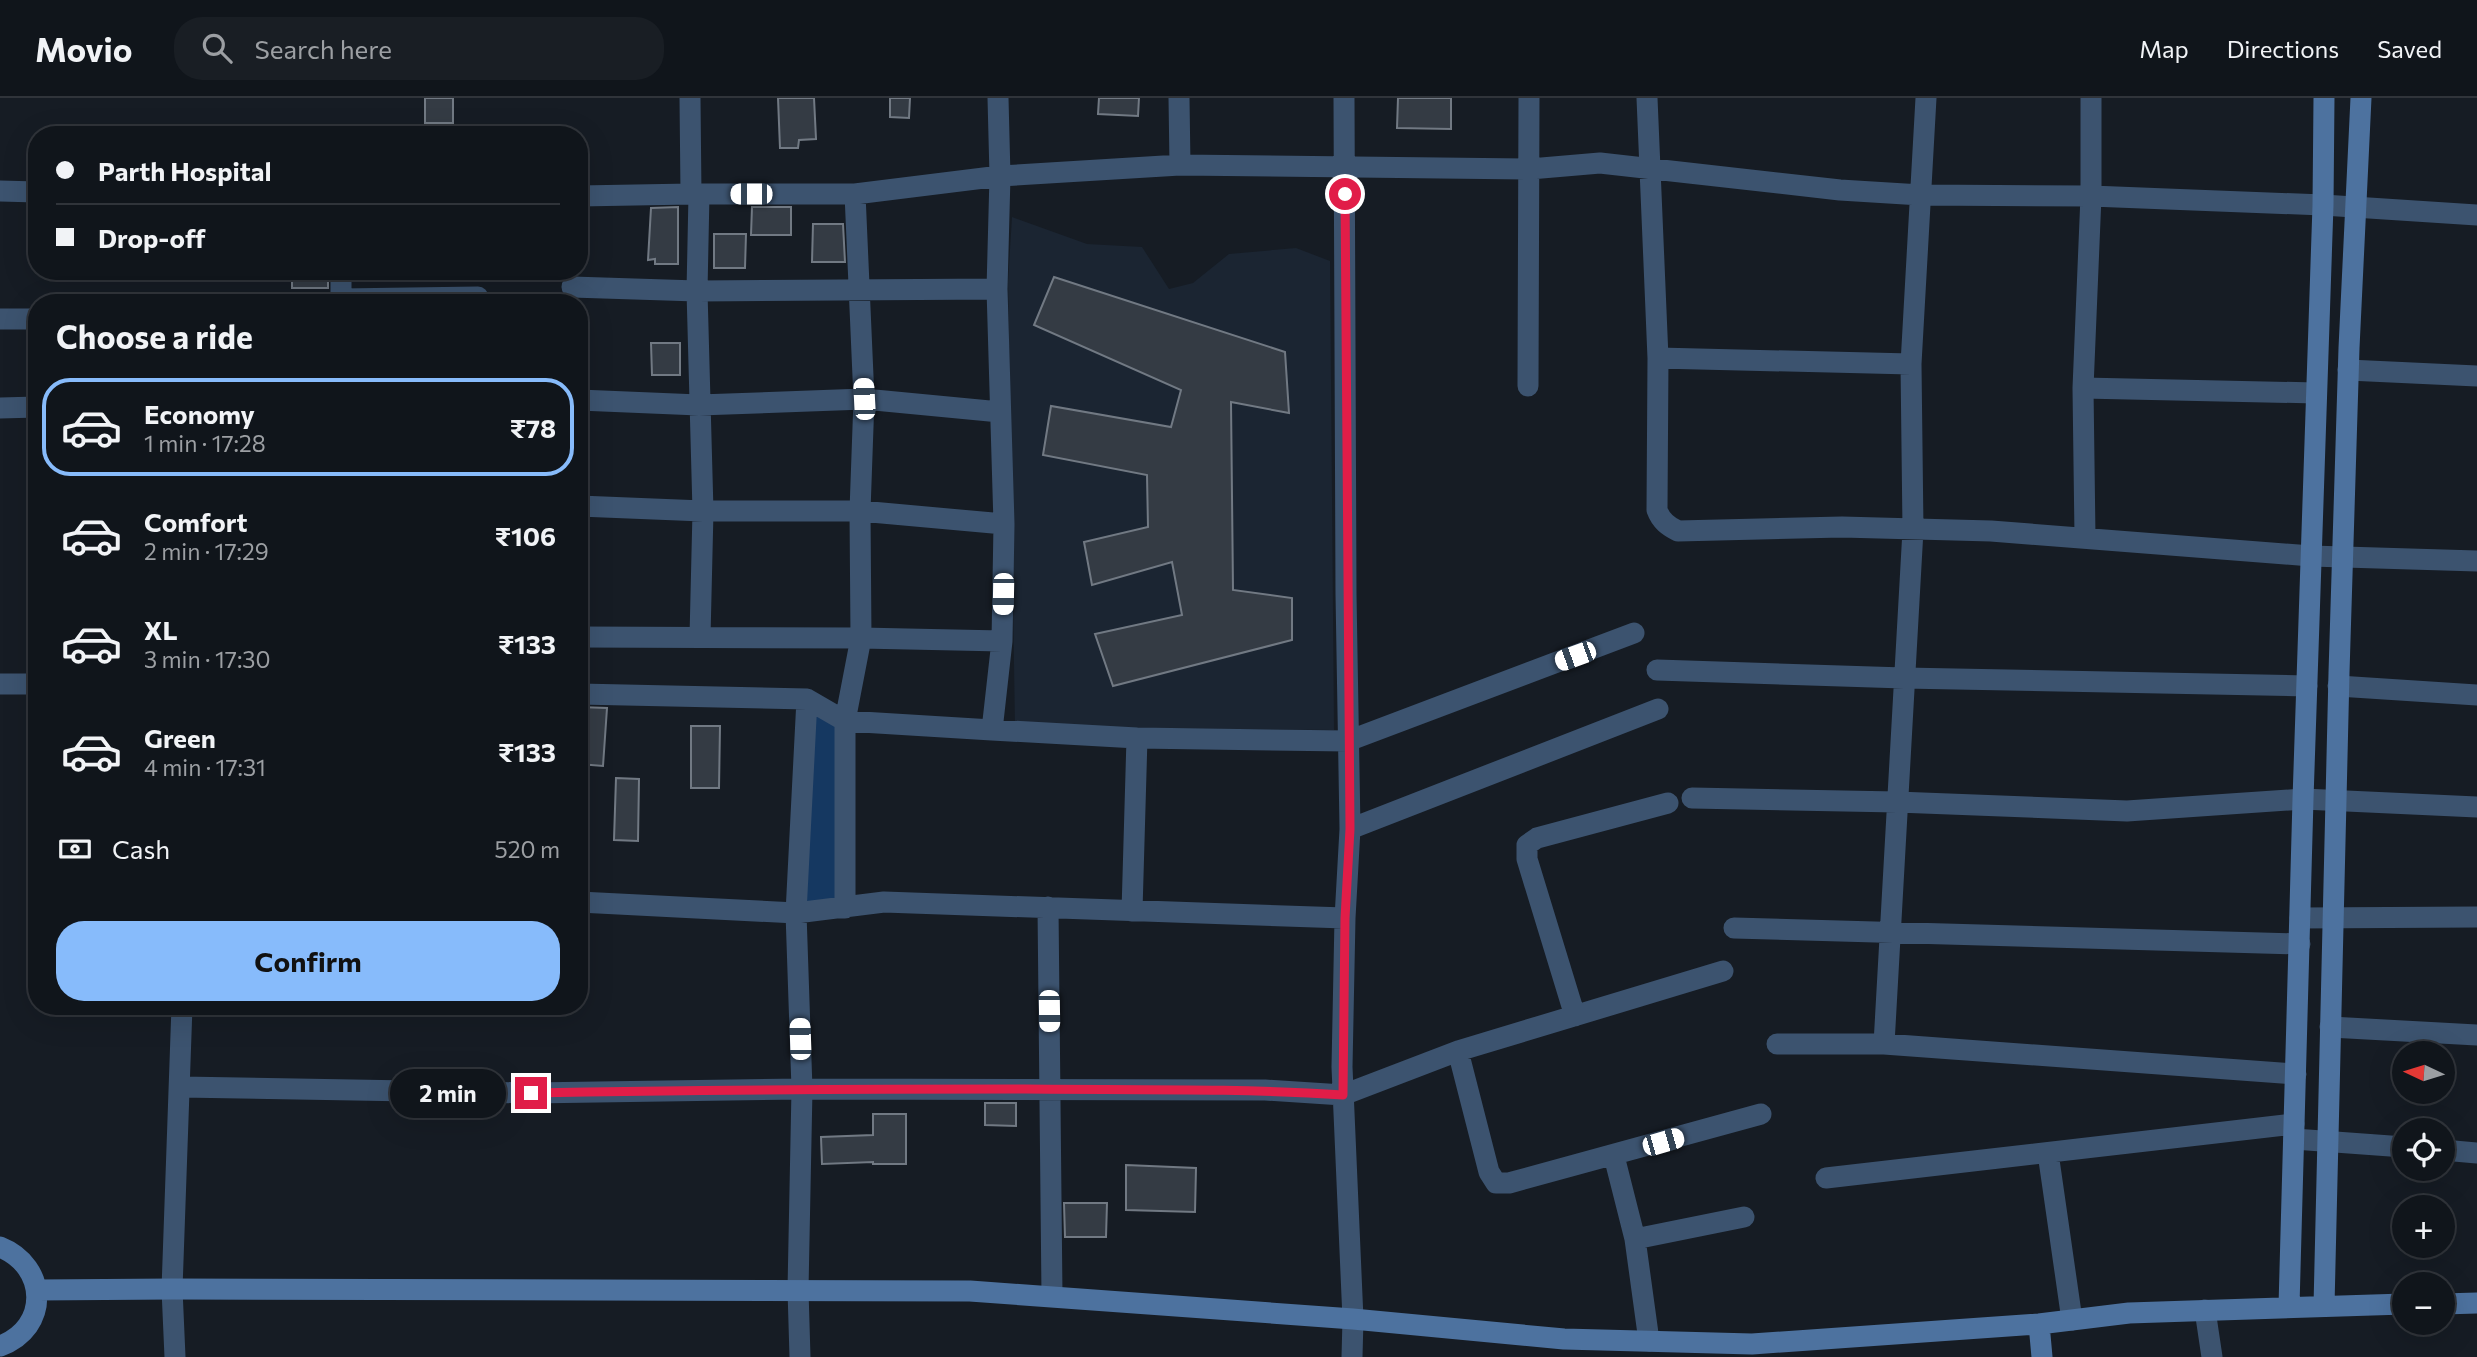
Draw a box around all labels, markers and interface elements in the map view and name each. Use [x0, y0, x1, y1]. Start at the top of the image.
search box [174, 17, 664, 80]
text: Movio [35, 28, 132, 69]
icon: search [198, 29, 236, 67]
text: Search here [254, 33, 392, 64]
text: Map [2139, 34, 2189, 63]
text: Directions [2227, 34, 2339, 63]
text: Saved [2377, 34, 2442, 63]
text: Parth Hospital [98, 155, 272, 186]
route start [1329, 178, 1361, 210]
car [731, 184, 773, 205]
text: Drop-off [98, 222, 205, 253]
text: Choose a ride [56, 316, 253, 356]
car [853, 377, 876, 421]
icon: car [60, 396, 123, 459]
text: Economy [144, 398, 255, 429]
text: ₹78 [510, 412, 556, 443]
text: 1 min · 17:28 [144, 429, 266, 457]
icon: car [60, 504, 123, 567]
text: Comfort [144, 506, 247, 537]
text: ₹106 [495, 520, 556, 551]
text: 2 min · 17:29 [144, 537, 269, 565]
car [993, 573, 1014, 615]
icon: car [60, 612, 123, 675]
text: XL [144, 614, 178, 645]
text: ₹133 [498, 628, 556, 659]
car [1552, 639, 1599, 673]
text: 3 min · 17:30 [144, 645, 270, 673]
icon: car [60, 720, 123, 783]
text: Green [144, 722, 216, 753]
text: ₹133 [498, 736, 556, 767]
text: 4 min · 17:31 [144, 753, 266, 781]
icon: cash [56, 830, 94, 868]
text: Cash [112, 833, 170, 864]
text: 520 m [495, 835, 560, 863]
button: Confirm [56, 921, 560, 1001]
car [1039, 990, 1060, 1032]
car [789, 1018, 812, 1060]
north arrow [2392, 1041, 2455, 1104]
map controls [2392, 1041, 2455, 1335]
callout: 2 min [391, 1068, 506, 1118]
route end [515, 1077, 547, 1109]
text: 2 min [419, 1079, 477, 1107]
button: locate [2392, 1118, 2455, 1181]
car [1640, 1126, 1687, 1158]
button: + [2392, 1195, 2455, 1258]
button: − [2392, 1272, 2455, 1335]

